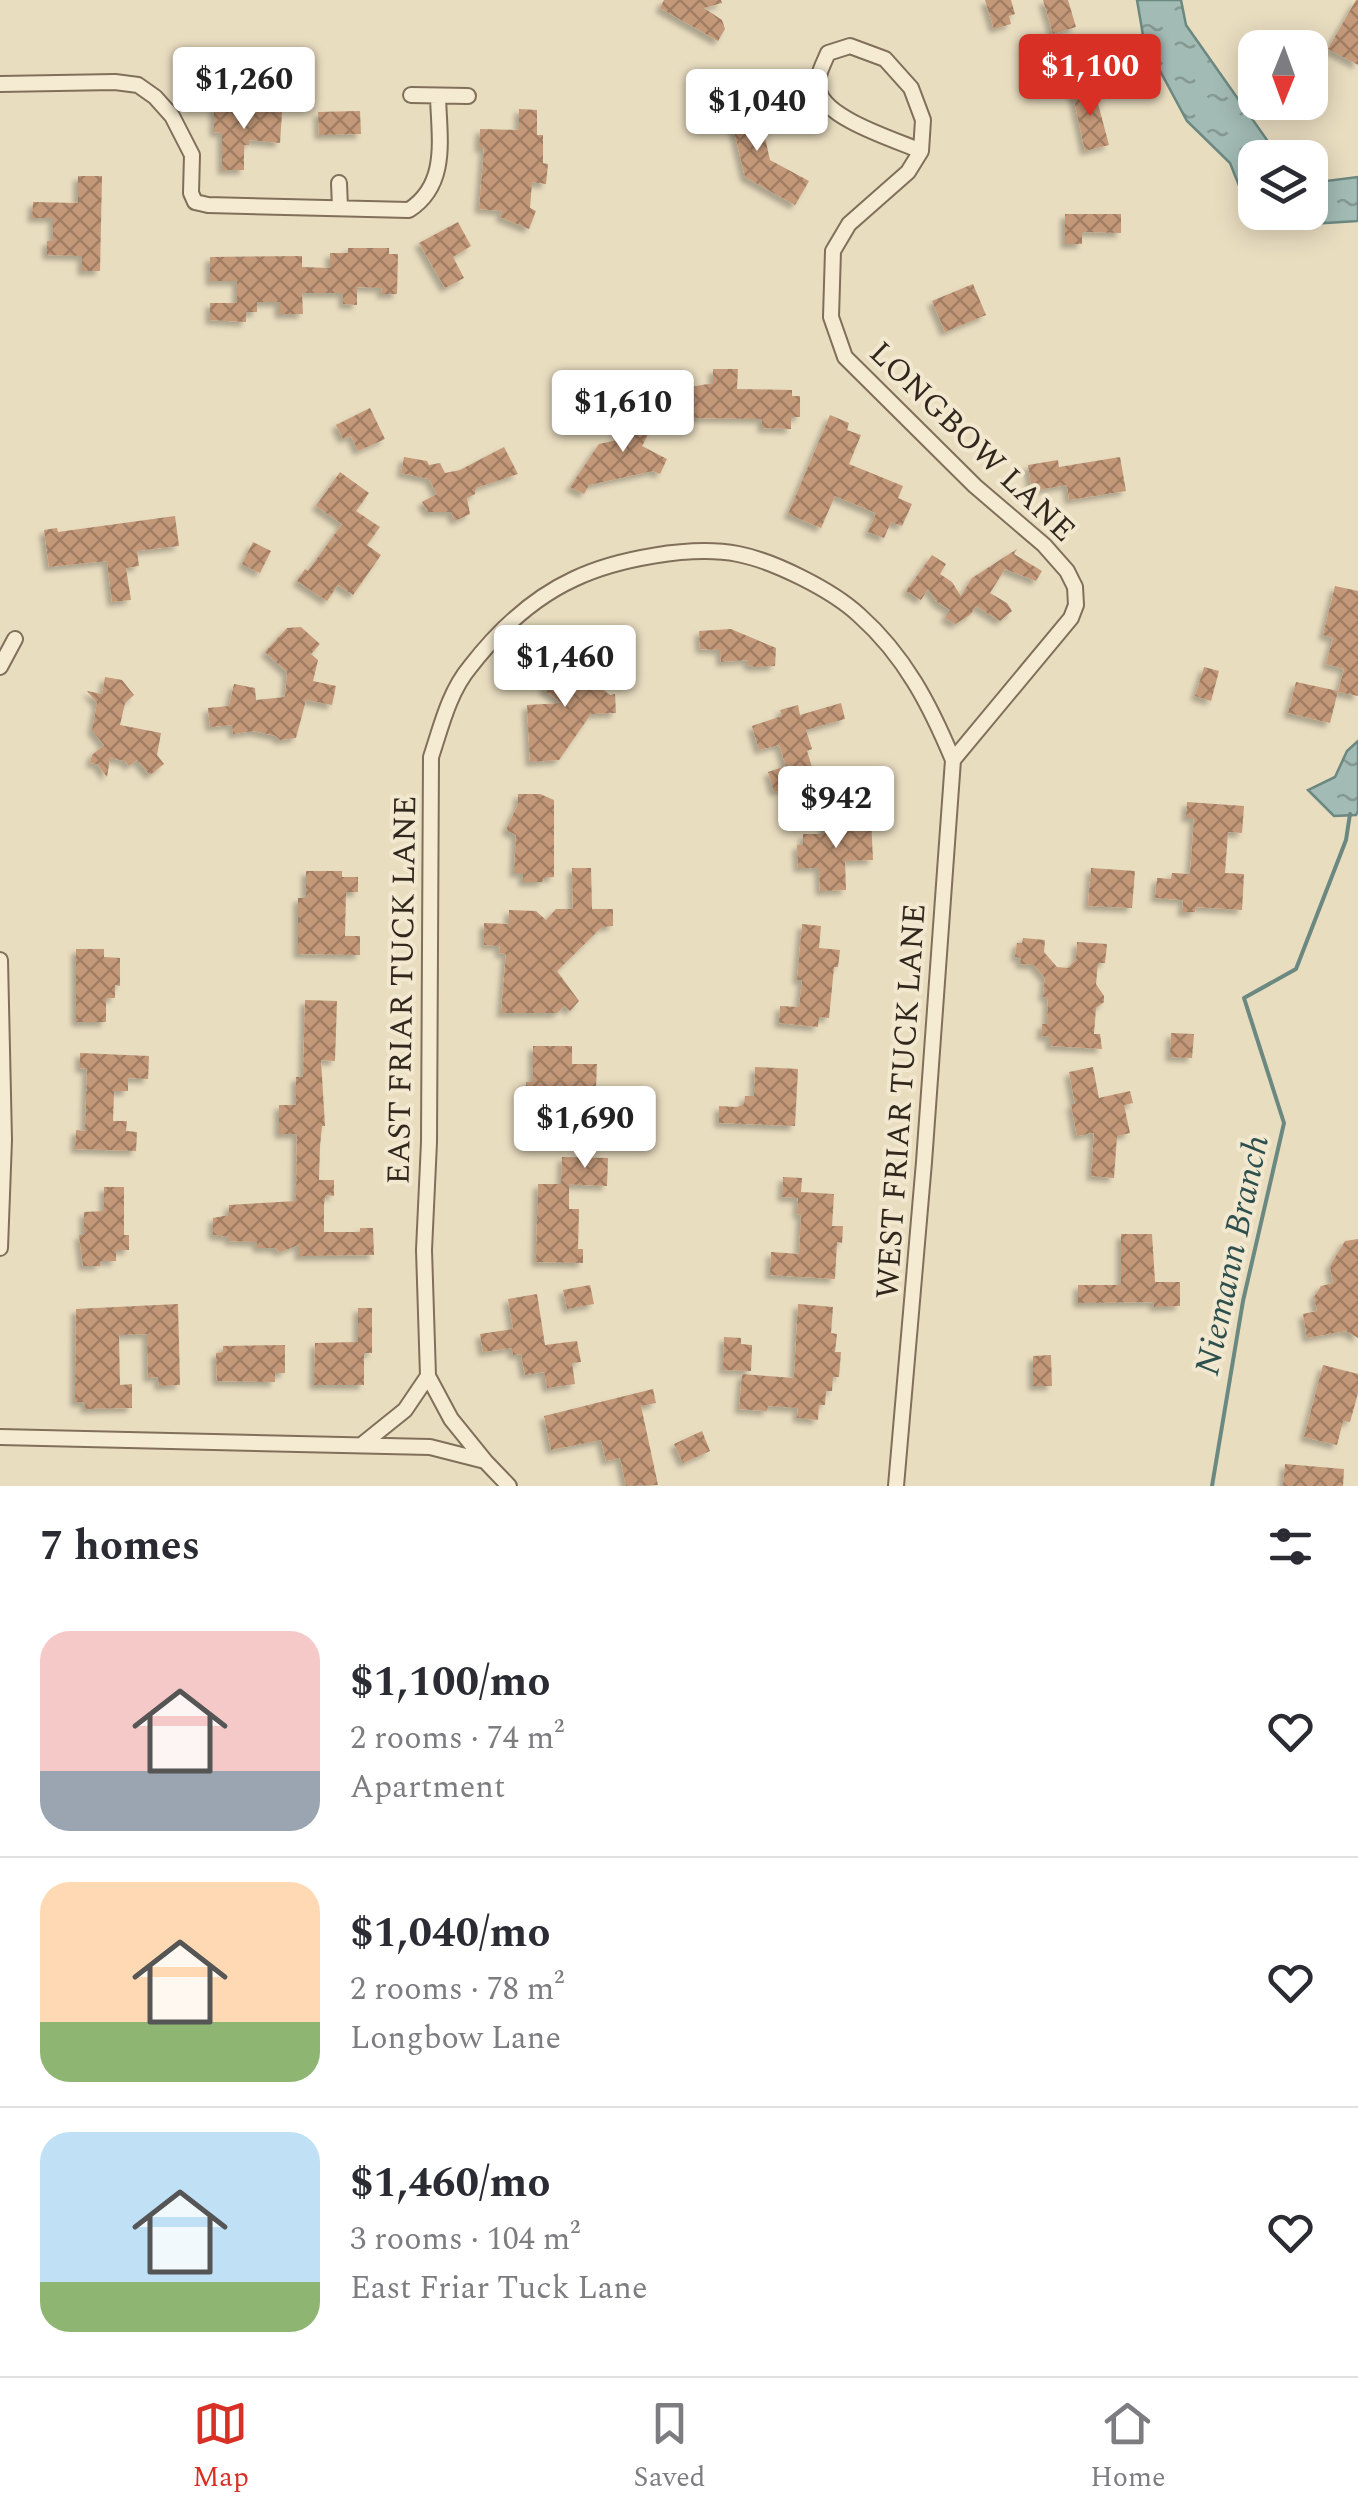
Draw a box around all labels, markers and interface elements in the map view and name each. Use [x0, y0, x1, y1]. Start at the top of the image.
north arrow [1238, 30, 1328, 120]
map controls [1238, 30, 1328, 230]
pin: $1,100 [1009, 34, 1171, 119]
text: $1,100 [1041, 42, 1139, 91]
pin: $1,260 [163, 47, 325, 132]
text: $1,260 [195, 55, 293, 104]
pin: $1,040 [676, 69, 838, 154]
text: $1,040 [708, 77, 806, 126]
button: layers [1238, 140, 1328, 230]
street label: LONGBOW LANE [857, 330, 1087, 554]
pin: $1,610 [542, 370, 704, 455]
text: $1,610 [574, 378, 672, 427]
pin: $1,460 [484, 625, 646, 710]
text: $1,460 [516, 633, 614, 682]
pin: $942 [777, 766, 895, 851]
text: $942 [800, 774, 872, 823]
street label: EAST FRIAR TUCK LANE [375, 795, 430, 1185]
street label: WEST FRIAR TUCK LANE [863, 902, 940, 1300]
pin: $1,690 [504, 1086, 666, 1171]
text: $1,690 [536, 1094, 634, 1143]
water label: Niemann Branch [1181, 1130, 1284, 1380]
text: 7 homes [40, 1515, 200, 1578]
icon: filters [1263, 1519, 1318, 1574]
text: $1,100/mo [350, 1651, 550, 1714]
icon: home [120, 1671, 240, 1791]
icon: heart [1263, 1704, 1318, 1759]
text: 2 rooms · 74 m² [350, 1714, 564, 1763]
text: Apartment [350, 1763, 505, 1812]
text: $1,040/mo [350, 1902, 550, 1965]
icon: home [120, 1922, 240, 2042]
icon: heart [1263, 1955, 1318, 2010]
text: 2 rooms · 78 m² [350, 1965, 564, 2014]
text: Longbow Lane [350, 2014, 561, 2063]
text: $1,460/mo [350, 2152, 550, 2215]
icon: home [120, 2172, 240, 2292]
icon: heart [1263, 2205, 1318, 2260]
text: 3 rooms · 104 m² [350, 2215, 580, 2264]
text: East Friar Tuck Lane [350, 2264, 647, 2313]
tab: Map [192, 2396, 249, 2499]
tab: Saved [634, 2396, 705, 2499]
tab: Home [1090, 2396, 1166, 2499]

